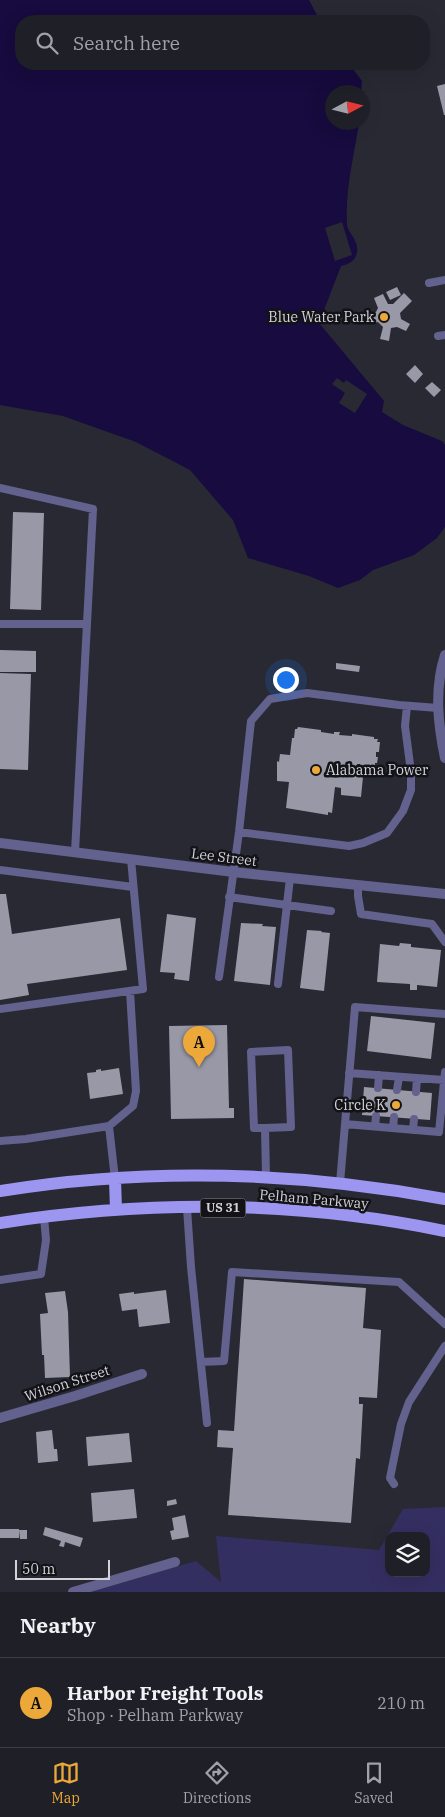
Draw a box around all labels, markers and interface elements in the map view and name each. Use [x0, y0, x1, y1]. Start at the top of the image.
search box [15, 15, 430, 70]
icon: search [33, 29, 61, 57]
text: Search here [73, 31, 180, 55]
north arrow [325, 85, 370, 130]
place label: Blue Water Park [268, 308, 375, 326]
marker: Blue Water Park [378, 311, 390, 323]
your location [273, 667, 299, 693]
place label: Alabama Power [326, 761, 429, 779]
marker: Alabama Power [310, 764, 322, 776]
street label: Lee Street [190, 844, 258, 870]
pin: A [183, 1026, 215, 1067]
place label: Circle K [334, 1096, 386, 1114]
marker: Circle K [390, 1099, 402, 1111]
street label: Pelham Parkway [259, 1185, 370, 1213]
road number: US 31 [200, 1198, 246, 1218]
street label: Wilson Street [22, 1361, 112, 1405]
map controls [385, 1532, 430, 1577]
button: layers [385, 1532, 430, 1577]
scale bar [15, 1557, 110, 1580]
text: 50 m [22, 1560, 55, 1578]
text: Nearby [20, 1611, 96, 1639]
text: Harbor Freight Tools [67, 1681, 263, 1705]
text: A [30, 1693, 42, 1713]
text: 210 m [377, 1693, 425, 1713]
text: Shop · Pelham Parkway [67, 1705, 243, 1725]
tab: Map [52, 1759, 80, 1807]
tab: Directions [183, 1759, 251, 1807]
tab: Saved [354, 1759, 393, 1807]

